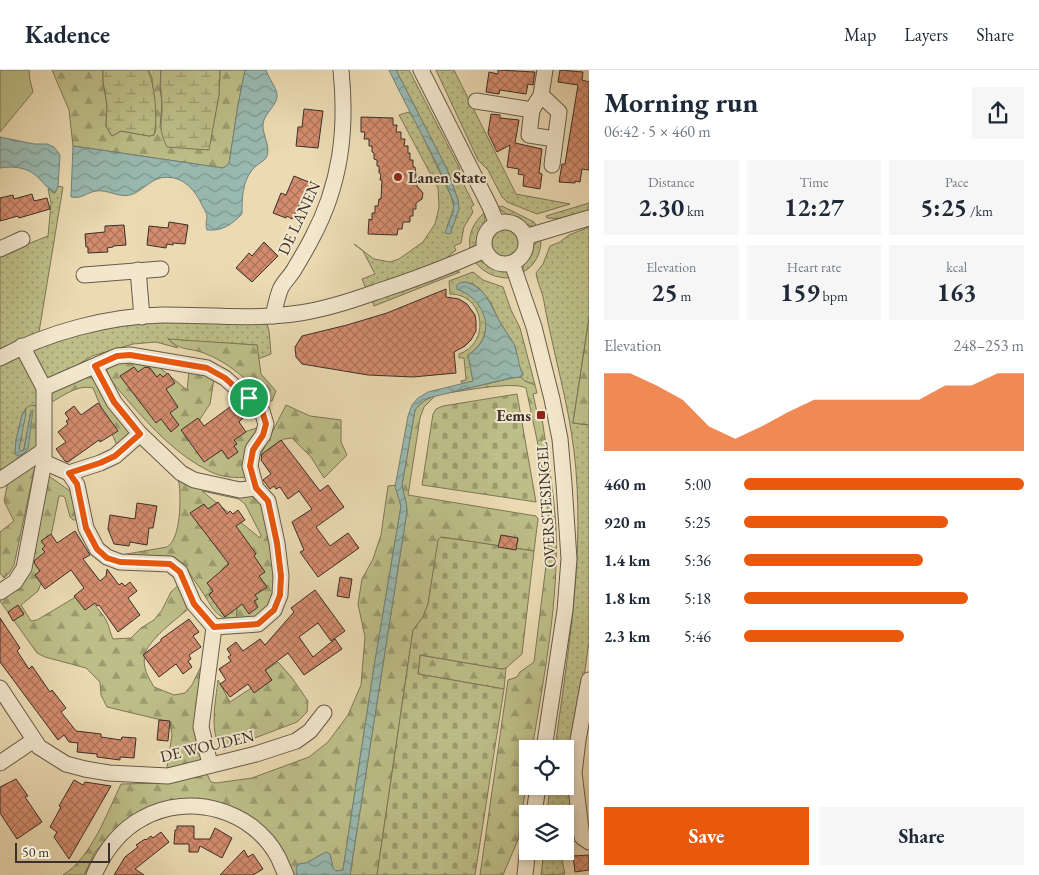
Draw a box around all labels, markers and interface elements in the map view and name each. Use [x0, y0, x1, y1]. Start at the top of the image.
text: Kadence [25, 19, 110, 50]
text: Map [844, 23, 876, 46]
text: Layers [904, 23, 948, 46]
text: Share [976, 23, 1014, 46]
text: Morning run [604, 84, 758, 120]
button: share [972, 87, 1024, 139]
text: 06:42 · 5 × 460 m [604, 121, 711, 142]
place label: Lanen State [408, 167, 487, 188]
marker: Lanen State [392, 171, 404, 183]
text: Distance [648, 173, 695, 191]
text: Time [799, 173, 829, 191]
text: Pace [945, 173, 968, 191]
street label: DE LANEN [273, 177, 325, 258]
text: 2.30 [638, 191, 684, 223]
text: 12:27 [784, 191, 844, 223]
text: 5:25 [920, 191, 967, 223]
text: km [684, 202, 704, 220]
text: /km [967, 202, 993, 220]
text: Elevation [646, 258, 697, 276]
text: Heart rate [787, 258, 841, 276]
text: kcal [946, 258, 967, 276]
text: 25 [651, 276, 678, 308]
text: 159 [780, 276, 820, 308]
text: 163 [937, 276, 977, 308]
text: m [678, 287, 691, 305]
text: bpm [820, 287, 848, 305]
text: Elevation [604, 335, 662, 356]
text: 248–253 m [953, 335, 1024, 356]
pin [228, 377, 270, 419]
icon: arrive [235, 384, 263, 412]
place label: Eems [497, 405, 531, 426]
marker: Eems [535, 409, 547, 421]
street label: OVERSTESINGEL [531, 441, 561, 568]
text: 460 m [604, 474, 646, 495]
text: 5:00 [684, 474, 711, 495]
text: 920 m [604, 512, 646, 533]
text: 5:25 [684, 512, 711, 533]
text: 1.4 km [604, 550, 650, 571]
text: 5:36 [684, 550, 711, 571]
text: 1.8 km [604, 588, 650, 609]
text: 5:18 [684, 588, 711, 609]
text: 2.3 km [604, 626, 650, 647]
text: 5:46 [684, 626, 711, 647]
street label: DE WOUDEN [158, 725, 257, 767]
map controls [519, 740, 574, 860]
button: locate [519, 740, 574, 795]
button: layers [519, 805, 574, 860]
button: Save [604, 807, 809, 865]
button: Share [819, 807, 1024, 865]
scale bar [15, 840, 110, 863]
text: 50 m [22, 843, 49, 861]

